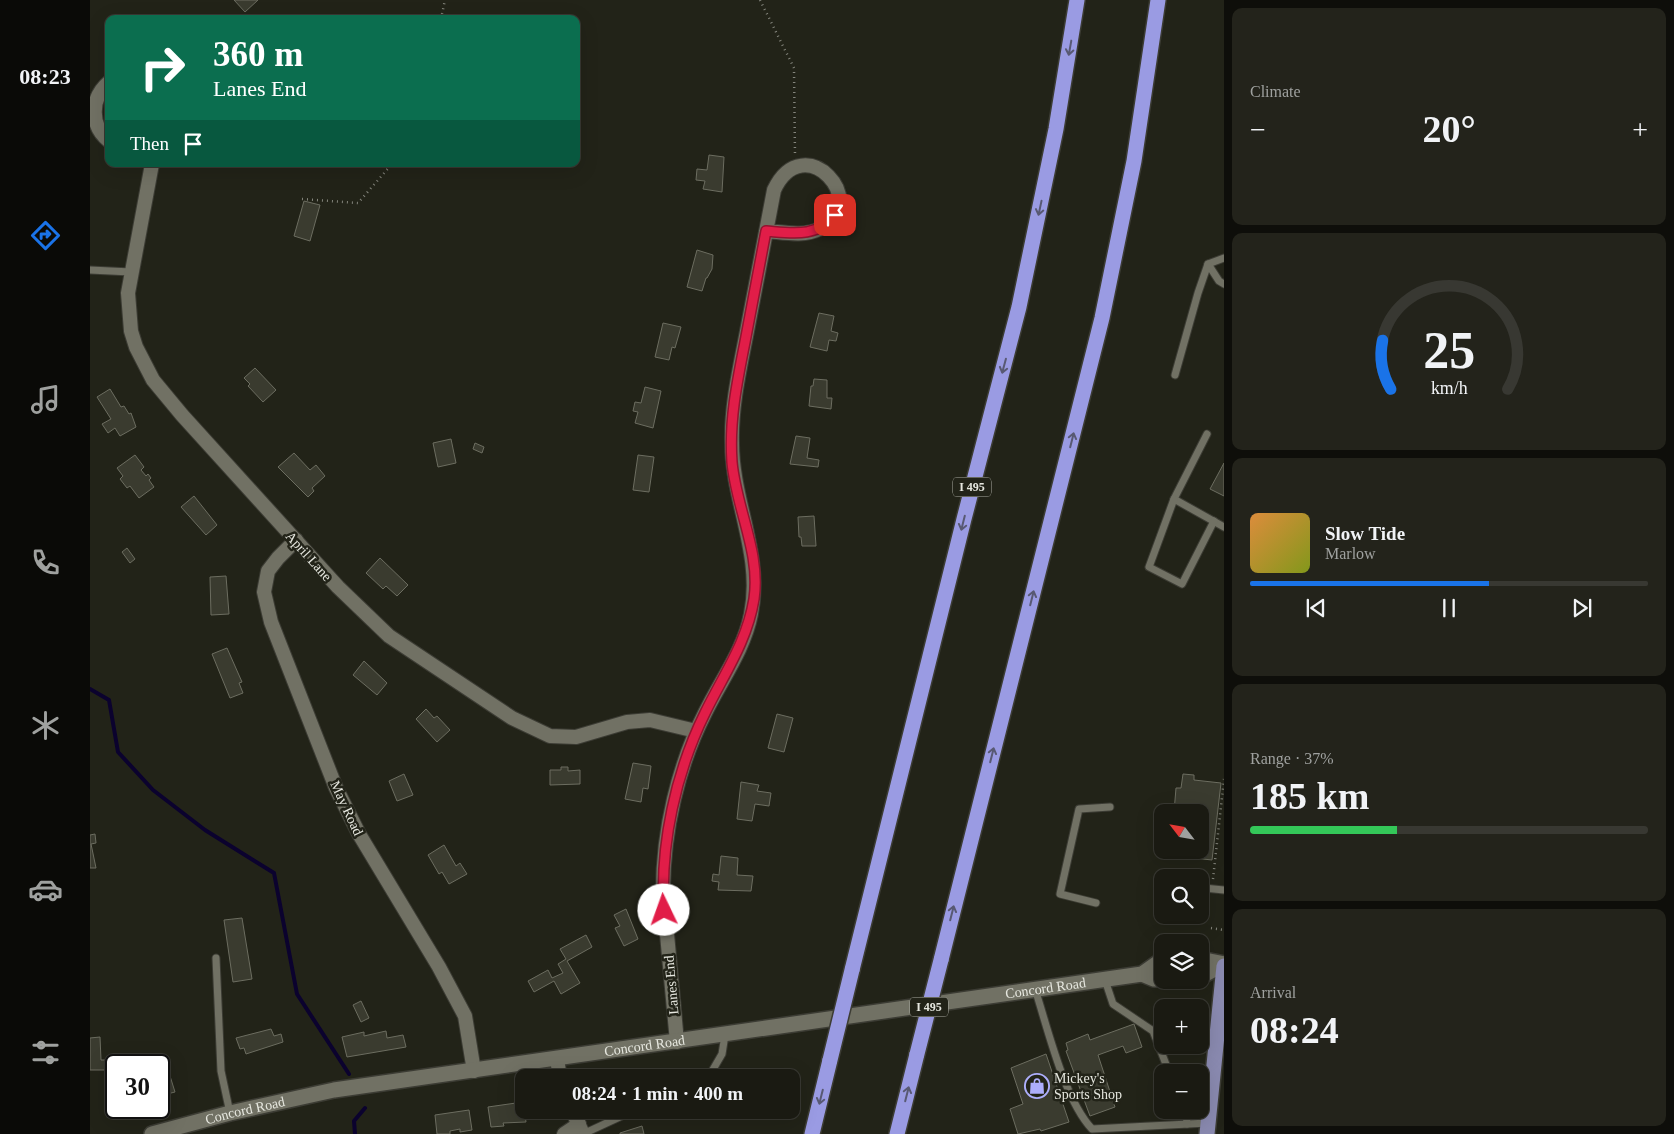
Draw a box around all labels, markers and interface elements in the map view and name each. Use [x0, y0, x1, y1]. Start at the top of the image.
icon: right [130, 35, 195, 100]
text: 360 m [213, 35, 303, 74]
one-way arrow [1064, 40, 1074, 56]
text: 08:23 [19, 64, 71, 89]
text: Lanes End [213, 76, 306, 101]
text: Climate [1250, 83, 1301, 100]
text: 20° [1422, 108, 1476, 150]
text: − [1250, 114, 1266, 145]
text: + [1632, 114, 1648, 145]
icon: arrive [179, 130, 207, 158]
text: Then [130, 133, 169, 154]
pin [814, 194, 856, 236]
one-way arrow [1034, 199, 1044, 215]
icon: arrive [821, 201, 849, 229]
icon: directions [28, 218, 63, 253]
text: 25 [1423, 322, 1475, 379]
one-way arrow [999, 358, 1008, 374]
text: km/h [1431, 378, 1467, 398]
icon: music [28, 382, 63, 417]
one-way arrow [1067, 433, 1077, 449]
road number: I 495 [953, 478, 991, 497]
one-way arrow [958, 515, 967, 531]
text: Slow Tide [1325, 523, 1405, 544]
street label: April Lane [283, 529, 335, 584]
icon: phone [28, 545, 63, 580]
text: Marlow [1325, 545, 1376, 562]
one-way arrow [1028, 590, 1037, 606]
icon: previous [1302, 594, 1330, 622]
icon: pause [1435, 594, 1463, 622]
icon: next [1568, 594, 1596, 622]
icon: climate [28, 708, 63, 743]
one-way arrow [988, 748, 997, 764]
text: Range · 37% [1250, 750, 1334, 767]
text: 185 km [1250, 775, 1369, 817]
street label: May Road [327, 778, 366, 838]
north arrow [1154, 804, 1209, 859]
map controls [1154, 804, 1209, 1119]
button: search [1154, 869, 1209, 924]
icon: car [28, 872, 63, 907]
position arrow [637, 883, 689, 935]
one-way arrow [948, 905, 957, 921]
button: layers [1154, 934, 1209, 989]
street label: Lanes End [661, 955, 682, 1015]
street label: Concord Road [1004, 975, 1087, 1002]
text: Arrival [1250, 984, 1296, 1001]
road number: I 495 [910, 998, 948, 1016]
button: + [1154, 999, 1209, 1054]
text: 08:24 [1250, 1009, 1339, 1051]
street label: Concord Road [603, 1033, 686, 1059]
icon: filters [28, 1035, 63, 1070]
speed limit sign: 30 [105, 1054, 170, 1119]
button: − [1154, 1064, 1209, 1119]
place label: Mickey's Sports Shop [1054, 1071, 1122, 1102]
shop icon: Mickey's Sports Shop [1024, 1073, 1050, 1099]
text: 08:24 · 1 min · 400 m [572, 1083, 743, 1104]
one-way arrow [903, 1087, 912, 1103]
one-way arrow [816, 1088, 825, 1104]
street label: Concord Road [204, 1094, 286, 1127]

